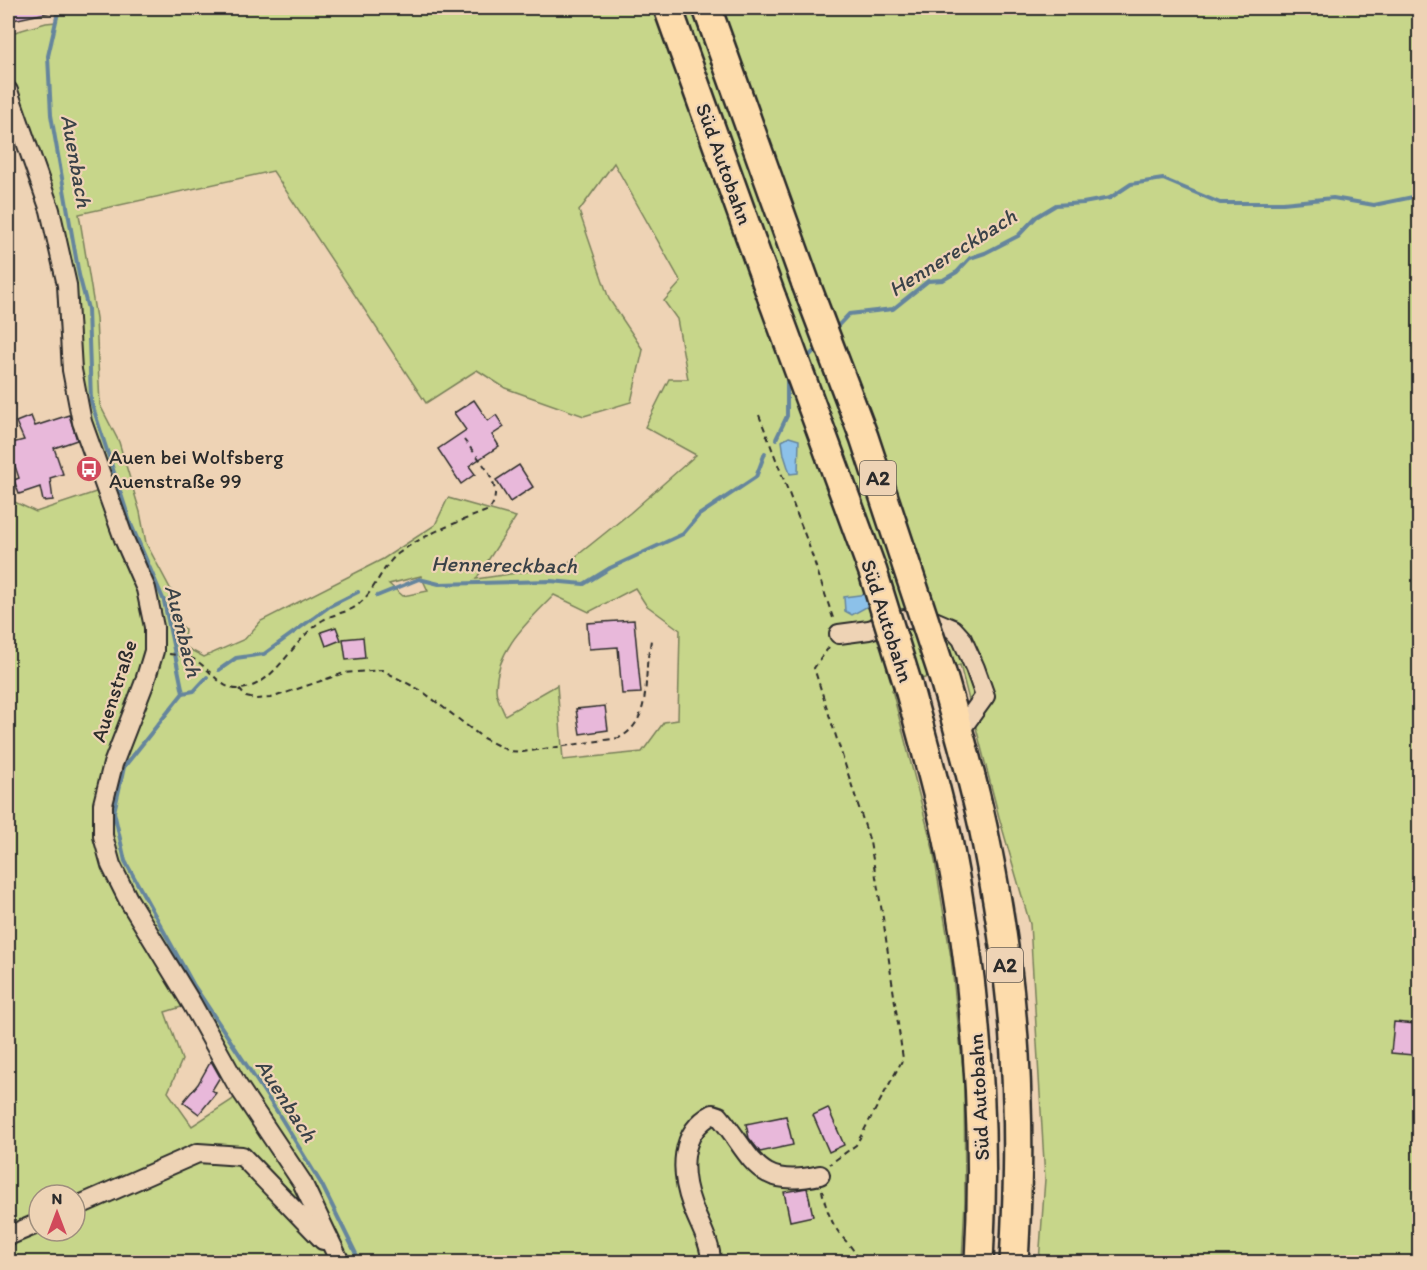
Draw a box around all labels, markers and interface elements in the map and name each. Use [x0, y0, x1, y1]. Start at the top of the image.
street label: Süd Autobahn [691, 100, 758, 228]
water label: Auenbach [55, 112, 98, 210]
water label: Hennereckbach [883, 202, 1022, 302]
place label: Auen bei Wolfsberg Auenstraße 99 [109, 444, 284, 493]
bus stop icon: Auen bei Wolfsberg Auenstraße 99 [74, 454, 104, 484]
road number: A2 [860, 461, 896, 495]
water label: Hennereckbach [431, 550, 578, 579]
street label: Süd Autobahn [856, 556, 919, 685]
water label: Auenbach [159, 582, 208, 680]
street label: Auenstraße [85, 637, 142, 745]
road number: A2 [987, 948, 1023, 982]
street label: Süd Autobahn [963, 1033, 994, 1161]
water label: Auenbach [250, 1054, 324, 1147]
north arrow [27, 1183, 87, 1243]
text: N [52, 1189, 62, 1208]

